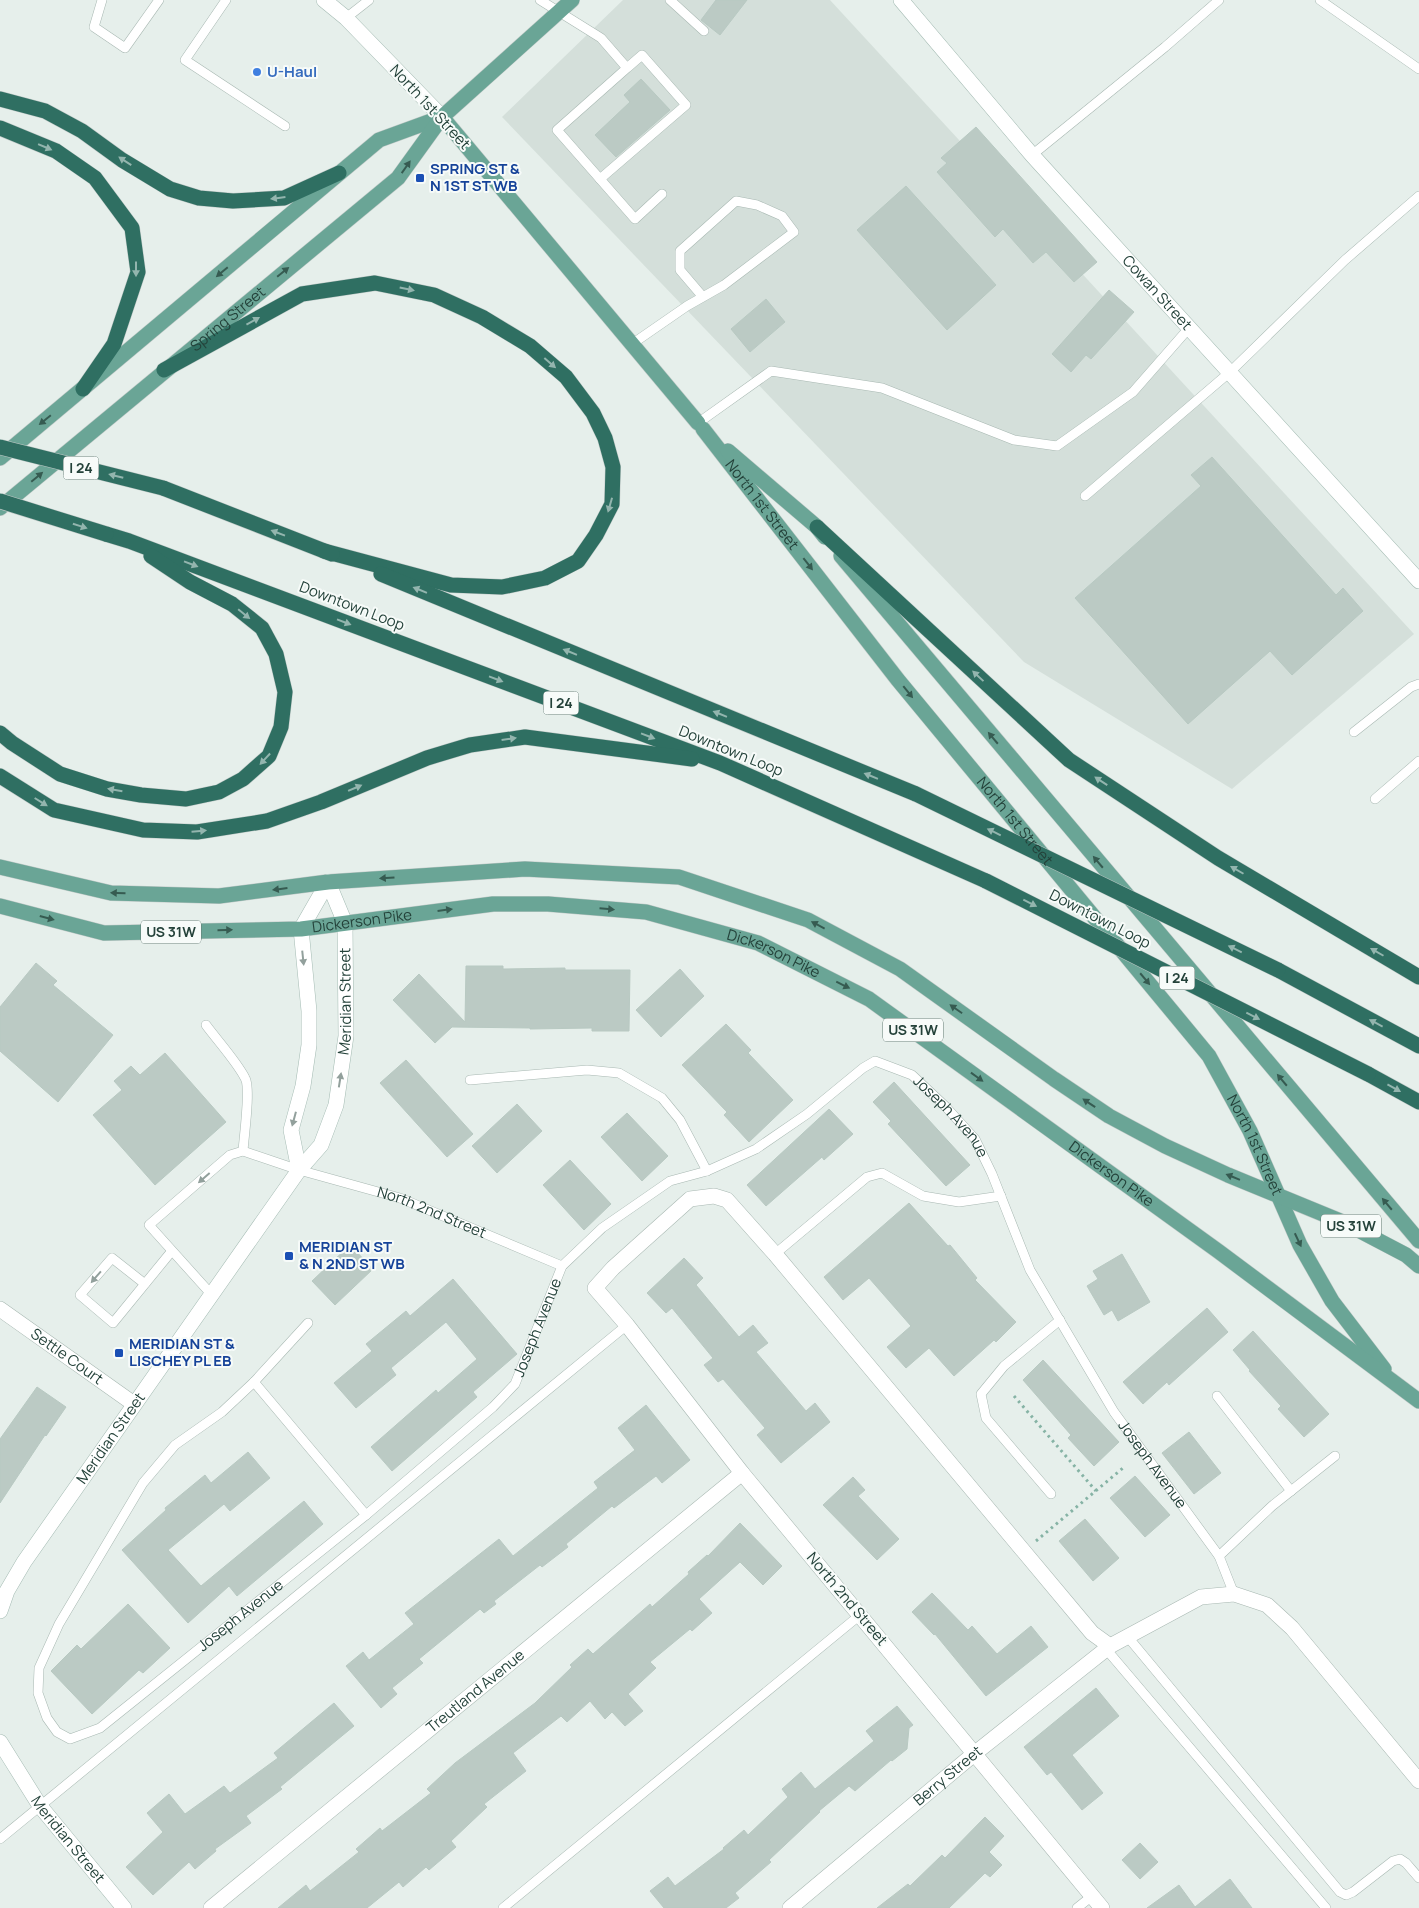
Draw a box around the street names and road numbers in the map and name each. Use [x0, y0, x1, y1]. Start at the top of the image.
street label: North 1st Street [385, 60, 475, 154]
street label: Cowan Street [1118, 250, 1197, 335]
street label: Spring Street [185, 281, 270, 356]
street label: North 1st Street [720, 455, 804, 554]
road number: I 24 [64, 456, 98, 479]
street label: Downtown Loop [297, 576, 408, 635]
road number: I 24 [544, 691, 578, 714]
street label: Downtown Loop [676, 720, 787, 781]
street label: North 1st Street [972, 772, 1058, 870]
street label: Downtown Loop [1046, 884, 1155, 953]
street label: Dickerson Pike [311, 904, 413, 937]
road number: US 31W [141, 920, 201, 944]
street label: Dickerson Pike [725, 924, 824, 983]
street label: Meridian Street [332, 948, 356, 1056]
road number: I 24 [1160, 966, 1194, 990]
road number: US 31W [883, 1018, 943, 1042]
street label: Joseph Avenue [909, 1070, 993, 1161]
street label: North 1st Street [1222, 1091, 1288, 1199]
street label: Dickerson Pike [1065, 1136, 1159, 1212]
street label: North 2nd Street [375, 1181, 490, 1243]
road number: US 31W [1321, 1214, 1381, 1238]
street label: Joseph Avenue [508, 1275, 566, 1380]
street label: Settle Court [27, 1323, 108, 1389]
street label: Meridian Street [71, 1388, 150, 1488]
street label: Joseph Avenue [1114, 1416, 1192, 1513]
street label: North 2nd Street [802, 1548, 893, 1650]
street label: Joseph Avenue [193, 1574, 288, 1656]
street label: Treutland Avenue [422, 1644, 529, 1737]
street label: Berry Street [909, 1740, 986, 1810]
street label: Meridian Street [26, 1792, 110, 1887]

